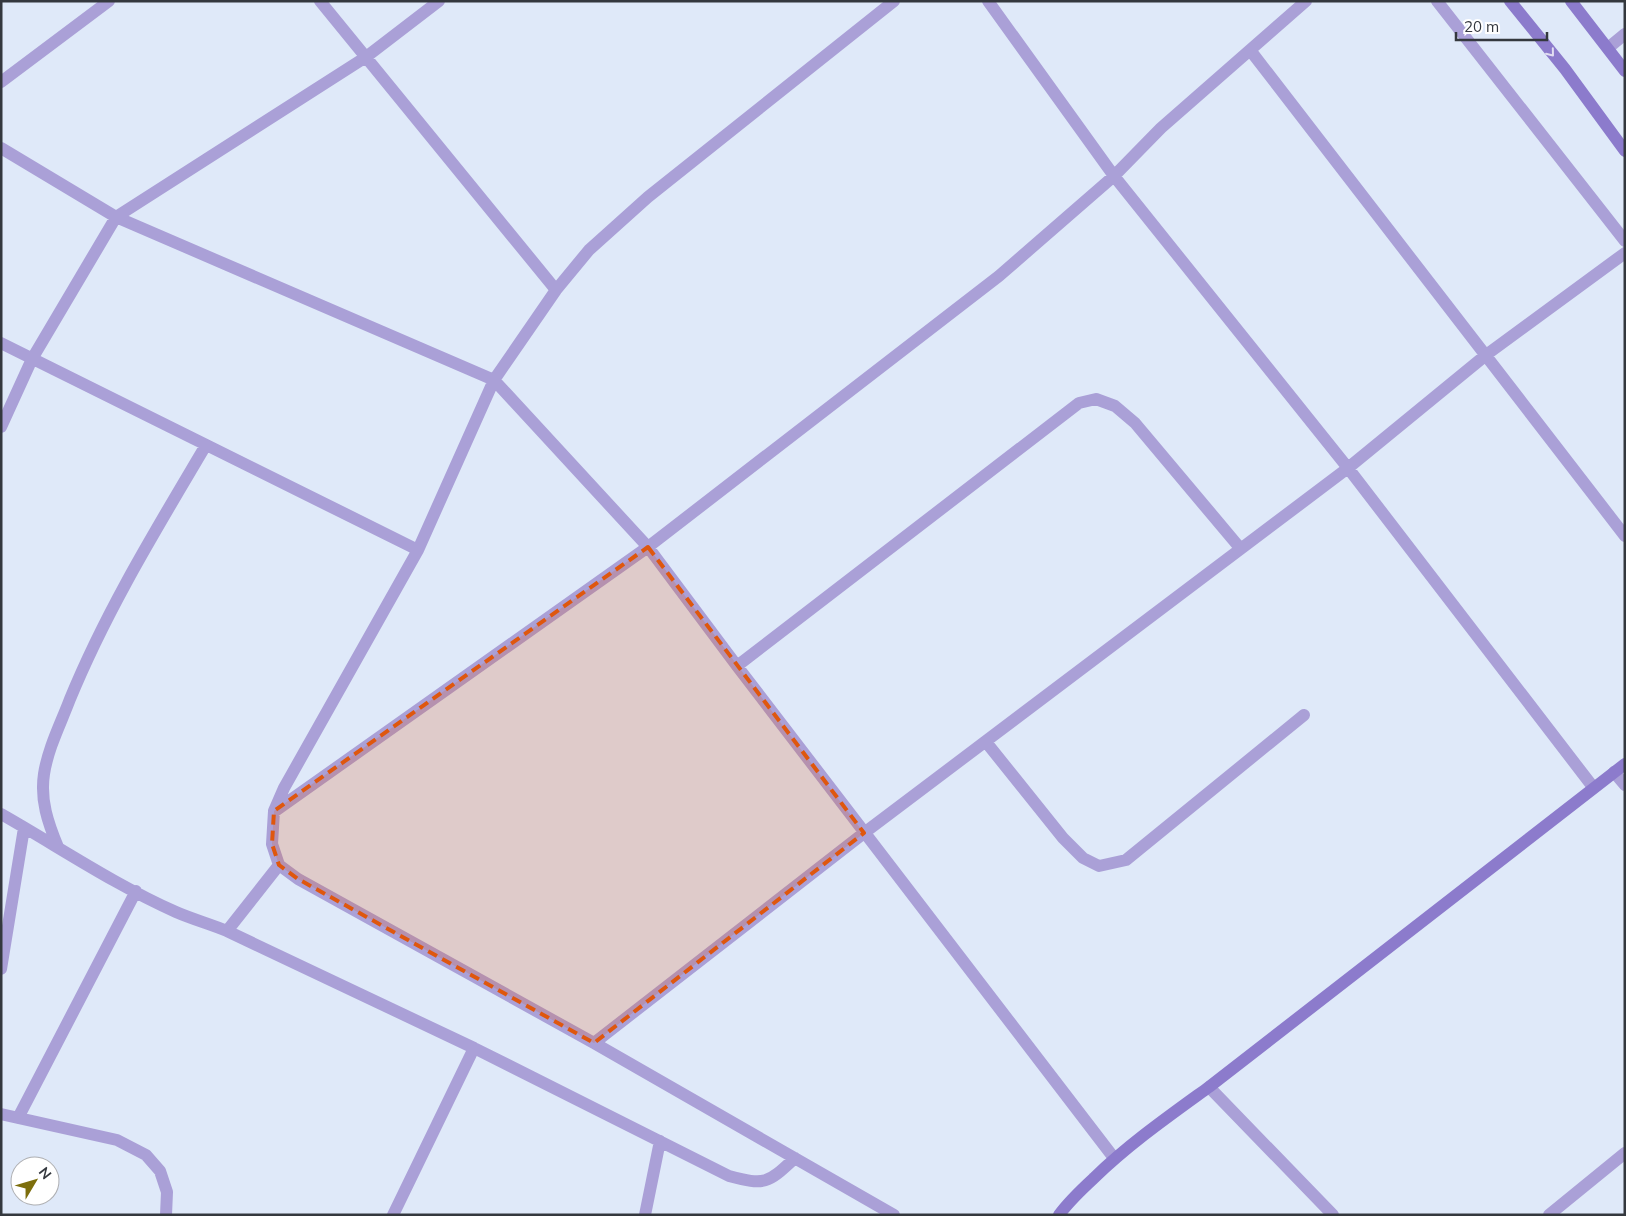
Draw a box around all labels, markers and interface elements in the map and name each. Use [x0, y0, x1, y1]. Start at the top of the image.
scale bar [1456, 10, 1547, 42]
text: 20 m [1464, 17, 1499, 36]
one-way arrow [1546, 47, 1554, 56]
north arrow [10, 1156, 60, 1206]
text: N [35, 1163, 56, 1183]

